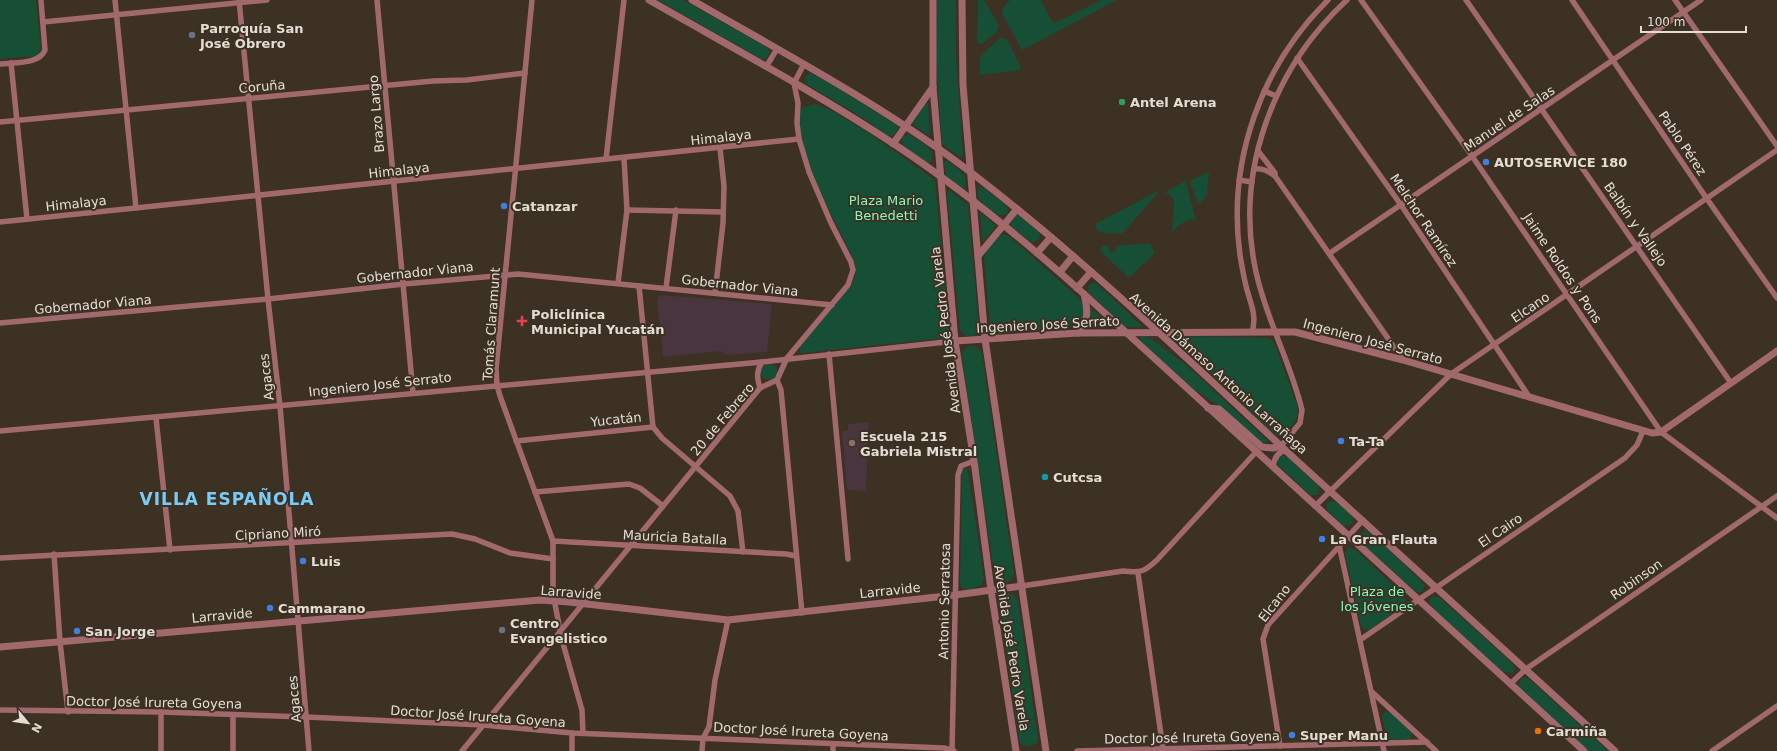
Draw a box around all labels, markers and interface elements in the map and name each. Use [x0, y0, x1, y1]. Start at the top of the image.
scale bar [1641, 8, 1746, 34]
text: 100 m [1647, 15, 1685, 29]
place label: Parroquía San José Obrero [199, 21, 303, 51]
marker: Parroquía San José Obrero [187, 30, 197, 40]
street label: Brazo Largo [366, 75, 387, 153]
street label: Coruña [238, 77, 286, 96]
street label: Manuel de Salas [1461, 82, 1558, 154]
place label: Antel Arena [1130, 95, 1217, 110]
marker: Antel Arena [1117, 97, 1127, 107]
street label: Pablo Pérez [1656, 108, 1710, 178]
street label: Himalaya [690, 127, 752, 148]
place label: AUTOSERVICE 180 [1494, 155, 1627, 170]
marker: AUTOSERVICE 180 [1481, 157, 1491, 167]
street label: Himalaya [368, 160, 430, 181]
street label: Melchor Ramírez [1387, 171, 1460, 270]
street label: Balbín y Vallejo [1601, 179, 1670, 269]
street label: Himalaya [45, 193, 107, 214]
park label: Plaza Mario Benedetti [849, 193, 923, 223]
place label: Catanzar [512, 199, 578, 214]
marker: Catanzar [499, 201, 509, 211]
street label: Jaime Roldos y Pons [1520, 210, 1605, 326]
street label: Avenida José Pedro Varela [928, 246, 963, 414]
street label: Gobernador Viana [356, 259, 474, 286]
street label: Tomás Claramunt [480, 267, 503, 382]
street label: Gobernador Viana [681, 272, 799, 299]
street label: Elcano [1508, 289, 1552, 326]
street label: Avenida Dámaso Antonio Larrañaga [1127, 290, 1311, 457]
street label: Gobernador Viana [34, 292, 152, 317]
place label: Policlínica Municipal Yucatán [531, 307, 665, 337]
street label: Ingeniero José Serrato [976, 313, 1120, 336]
marker: Policlínica Municipal Yucatán [516, 315, 528, 327]
street label: Ingeniero José Serrato [1302, 316, 1444, 367]
street label: Agaces [256, 352, 277, 401]
street label: Ingeniero José Serrato [308, 370, 452, 399]
street label: 20 de Febrero [688, 380, 757, 459]
street label: Yucatán [589, 409, 642, 430]
place label: Escuela 215 Gabriela Mistral [860, 429, 977, 459]
place label: Ta-Ta [1349, 434, 1384, 449]
marker: Ta-Ta [1336, 436, 1346, 446]
marker: Escuela 215 Gabriela Mistral [847, 438, 857, 448]
place label: Cutcsa [1053, 470, 1102, 485]
marker: Cutcsa [1040, 472, 1050, 482]
district label: VILLA ESPAÑOLA [140, 487, 314, 509]
street label: El Cairo [1476, 510, 1525, 551]
street label: Cipriano Miró [235, 524, 321, 543]
street label: Mauricia Batalla [622, 527, 727, 548]
place label: La Gran Flauta [1330, 532, 1438, 547]
marker: La Gran Flauta [1317, 534, 1327, 544]
street label: Antonio Serratosa [936, 543, 953, 659]
place label: Luis [311, 554, 341, 569]
marker: Luis [298, 556, 308, 566]
street label: Robinson [1608, 556, 1665, 603]
street label: Avenida José Pedro Varela [991, 564, 1032, 732]
street label: Larravide [859, 580, 921, 601]
street label: Elcano [1255, 582, 1294, 625]
street label: Larravide [540, 583, 602, 602]
park label: Plaza de los Jóvenes [1341, 584, 1414, 614]
place label: Cammarano [278, 601, 366, 616]
marker: Cammarano [265, 603, 275, 613]
street label: Larravide [191, 605, 253, 626]
place label: Centro Evangelistico [510, 616, 608, 646]
place label: San Jorge [85, 624, 155, 639]
marker: Centro Evangelistico [497, 625, 507, 635]
marker: San Jorge [72, 626, 82, 636]
street label: Agaces [285, 675, 304, 723]
street label: Doctor José Irureta Goyena [66, 693, 242, 712]
north arrow [8, 703, 48, 743]
street label: Doctor José Irureta Goyena [390, 703, 566, 730]
street label: Doctor José Irureta Goyena [713, 719, 889, 744]
text: N [28, 720, 44, 735]
place label: Carmiña [1546, 724, 1607, 739]
marker: Carmiña [1533, 726, 1543, 736]
street label: Doctor José Irureta Goyena [1104, 728, 1280, 747]
place label: Super Manu [1300, 728, 1388, 743]
marker: Super Manu [1287, 730, 1297, 740]

